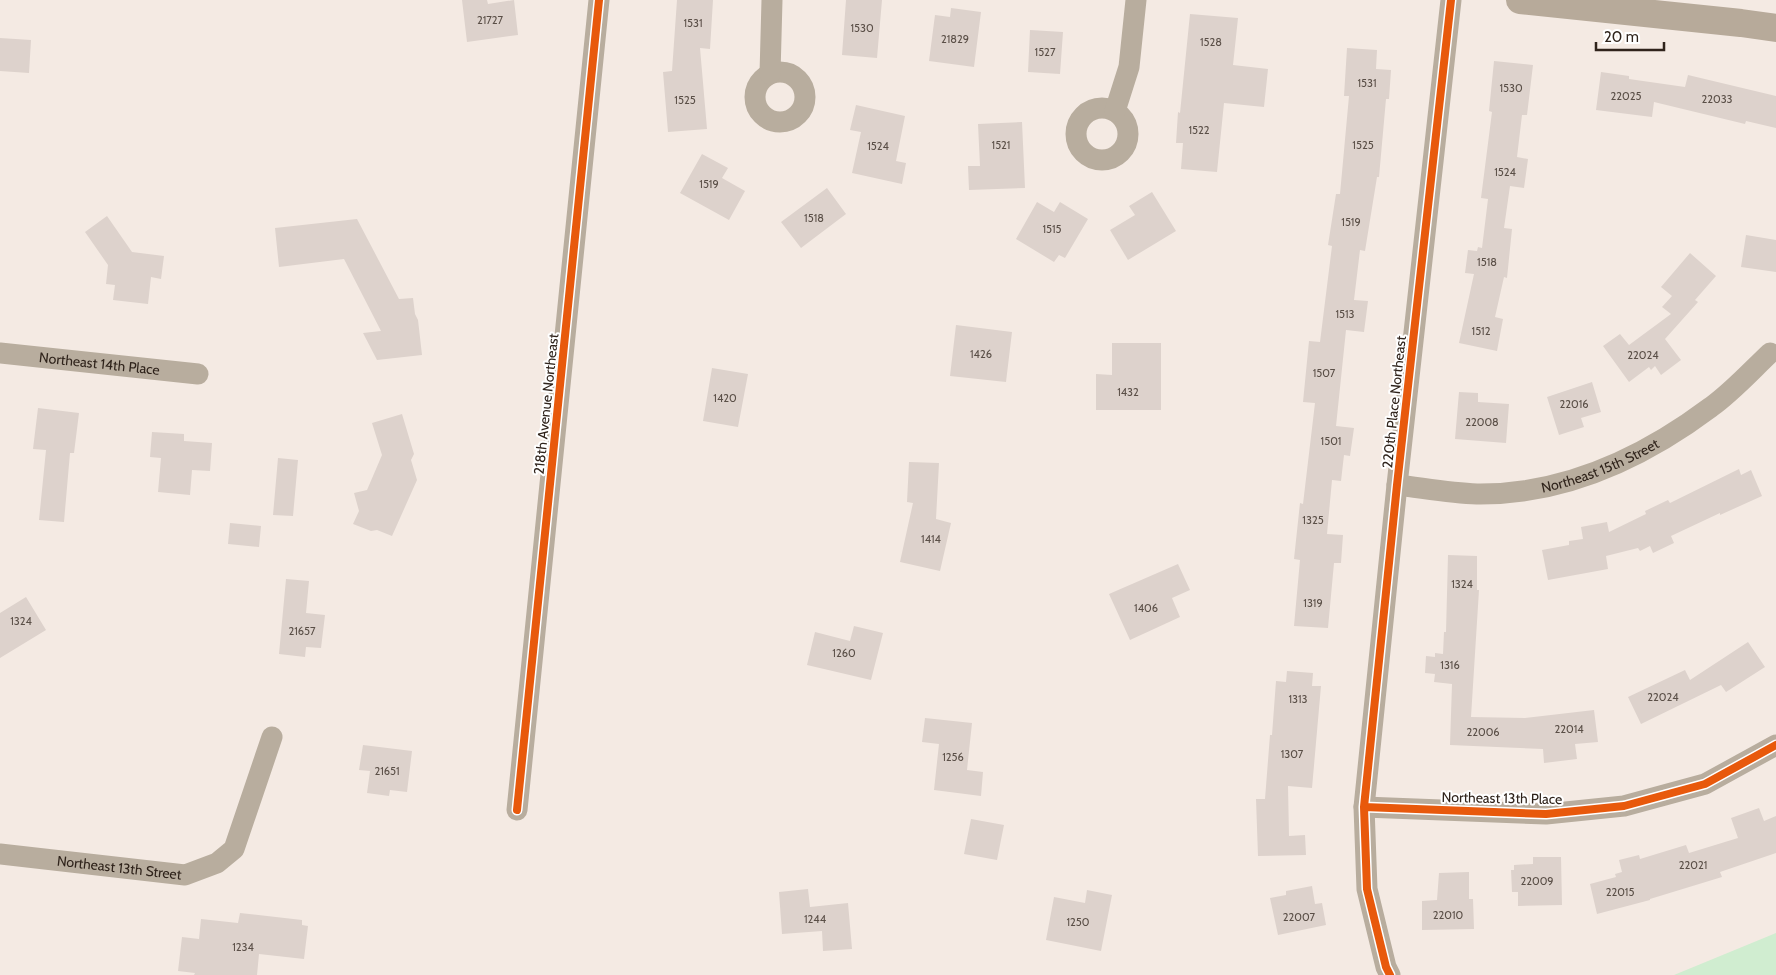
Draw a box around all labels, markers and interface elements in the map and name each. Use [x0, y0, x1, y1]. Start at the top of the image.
house number: 21727 [477, 13, 504, 27]
house number: 1531 [683, 16, 703, 30]
scale bar [1596, 20, 1664, 52]
house number: 1530 [850, 21, 874, 35]
text: 20 m [1604, 28, 1639, 46]
house number: 21829 [941, 32, 969, 46]
house number: 1528 [1200, 35, 1222, 49]
house number: 1527 [1035, 45, 1056, 59]
house number: 1531 [1357, 76, 1377, 90]
house number: 1530 [1499, 81, 1523, 95]
house number: 22025 [1611, 89, 1642, 103]
house number: 22033 [1701, 92, 1733, 106]
house number: 1525 [674, 93, 696, 107]
house number: 1522 [1188, 123, 1210, 137]
house number: 1521 [992, 138, 1010, 152]
house number: 1525 [1352, 138, 1374, 152]
house number: 1524 [867, 139, 889, 153]
house number: 1524 [1494, 165, 1516, 179]
house number: 1519 [699, 177, 719, 191]
house number: 1518 [804, 211, 824, 225]
house number: 1519 [1341, 215, 1361, 229]
house number: 1515 [1042, 222, 1062, 236]
house number: 1518 [1477, 255, 1497, 269]
house number: 1513 [1335, 307, 1355, 321]
house number: 1512 [1472, 324, 1491, 338]
street label: 218th Avenue Northeast [530, 332, 562, 475]
street label: 220th Place Northeast [1378, 335, 1410, 469]
house number: 1426 [970, 347, 992, 361]
street label: Northeast 14th Place [38, 348, 161, 379]
house number: 22024 [1627, 348, 1659, 362]
house number: 1507 [1313, 366, 1336, 380]
house number: 1432 [1117, 385, 1139, 399]
house number: 1420 [713, 391, 737, 405]
house number: 22016 [1559, 397, 1589, 411]
house number: 22008 [1465, 415, 1499, 429]
house number: 1501 [1321, 434, 1341, 448]
street label: Northeast 15th Street [1539, 434, 1662, 497]
house number: 1325 [1302, 513, 1324, 527]
house number: 1414 [921, 532, 942, 546]
house number: 1324 [1451, 577, 1473, 591]
house number: 1319 [1303, 596, 1323, 610]
house number: 1406 [1134, 601, 1158, 615]
house number: 1324 [10, 614, 32, 628]
house number: 21657 [288, 624, 316, 638]
house number: 1260 [832, 646, 856, 660]
house number: 1316 [1440, 658, 1460, 672]
house number: 22024 [1647, 690, 1679, 704]
house number: 1313 [1288, 692, 1308, 706]
house number: 22014 [1554, 722, 1584, 736]
house number: 22006 [1466, 725, 1500, 739]
house number: 1307 [1281, 747, 1304, 761]
house number: 1256 [942, 750, 964, 764]
house number: 21651 [374, 764, 400, 778]
street label: Northeast 13th Place [1442, 788, 1562, 808]
street label: Northeast 13th Street [56, 852, 183, 884]
house number: 22021 [1679, 858, 1707, 872]
house number: 22009 [1520, 874, 1554, 888]
house number: 22015 [1606, 885, 1634, 899]
house number: 22010 [1433, 908, 1464, 922]
house number: 22007 [1283, 910, 1316, 924]
house number: 1244 [804, 912, 827, 926]
house number: 1250 [1067, 915, 1090, 929]
house number: 1234 [232, 940, 254, 954]

